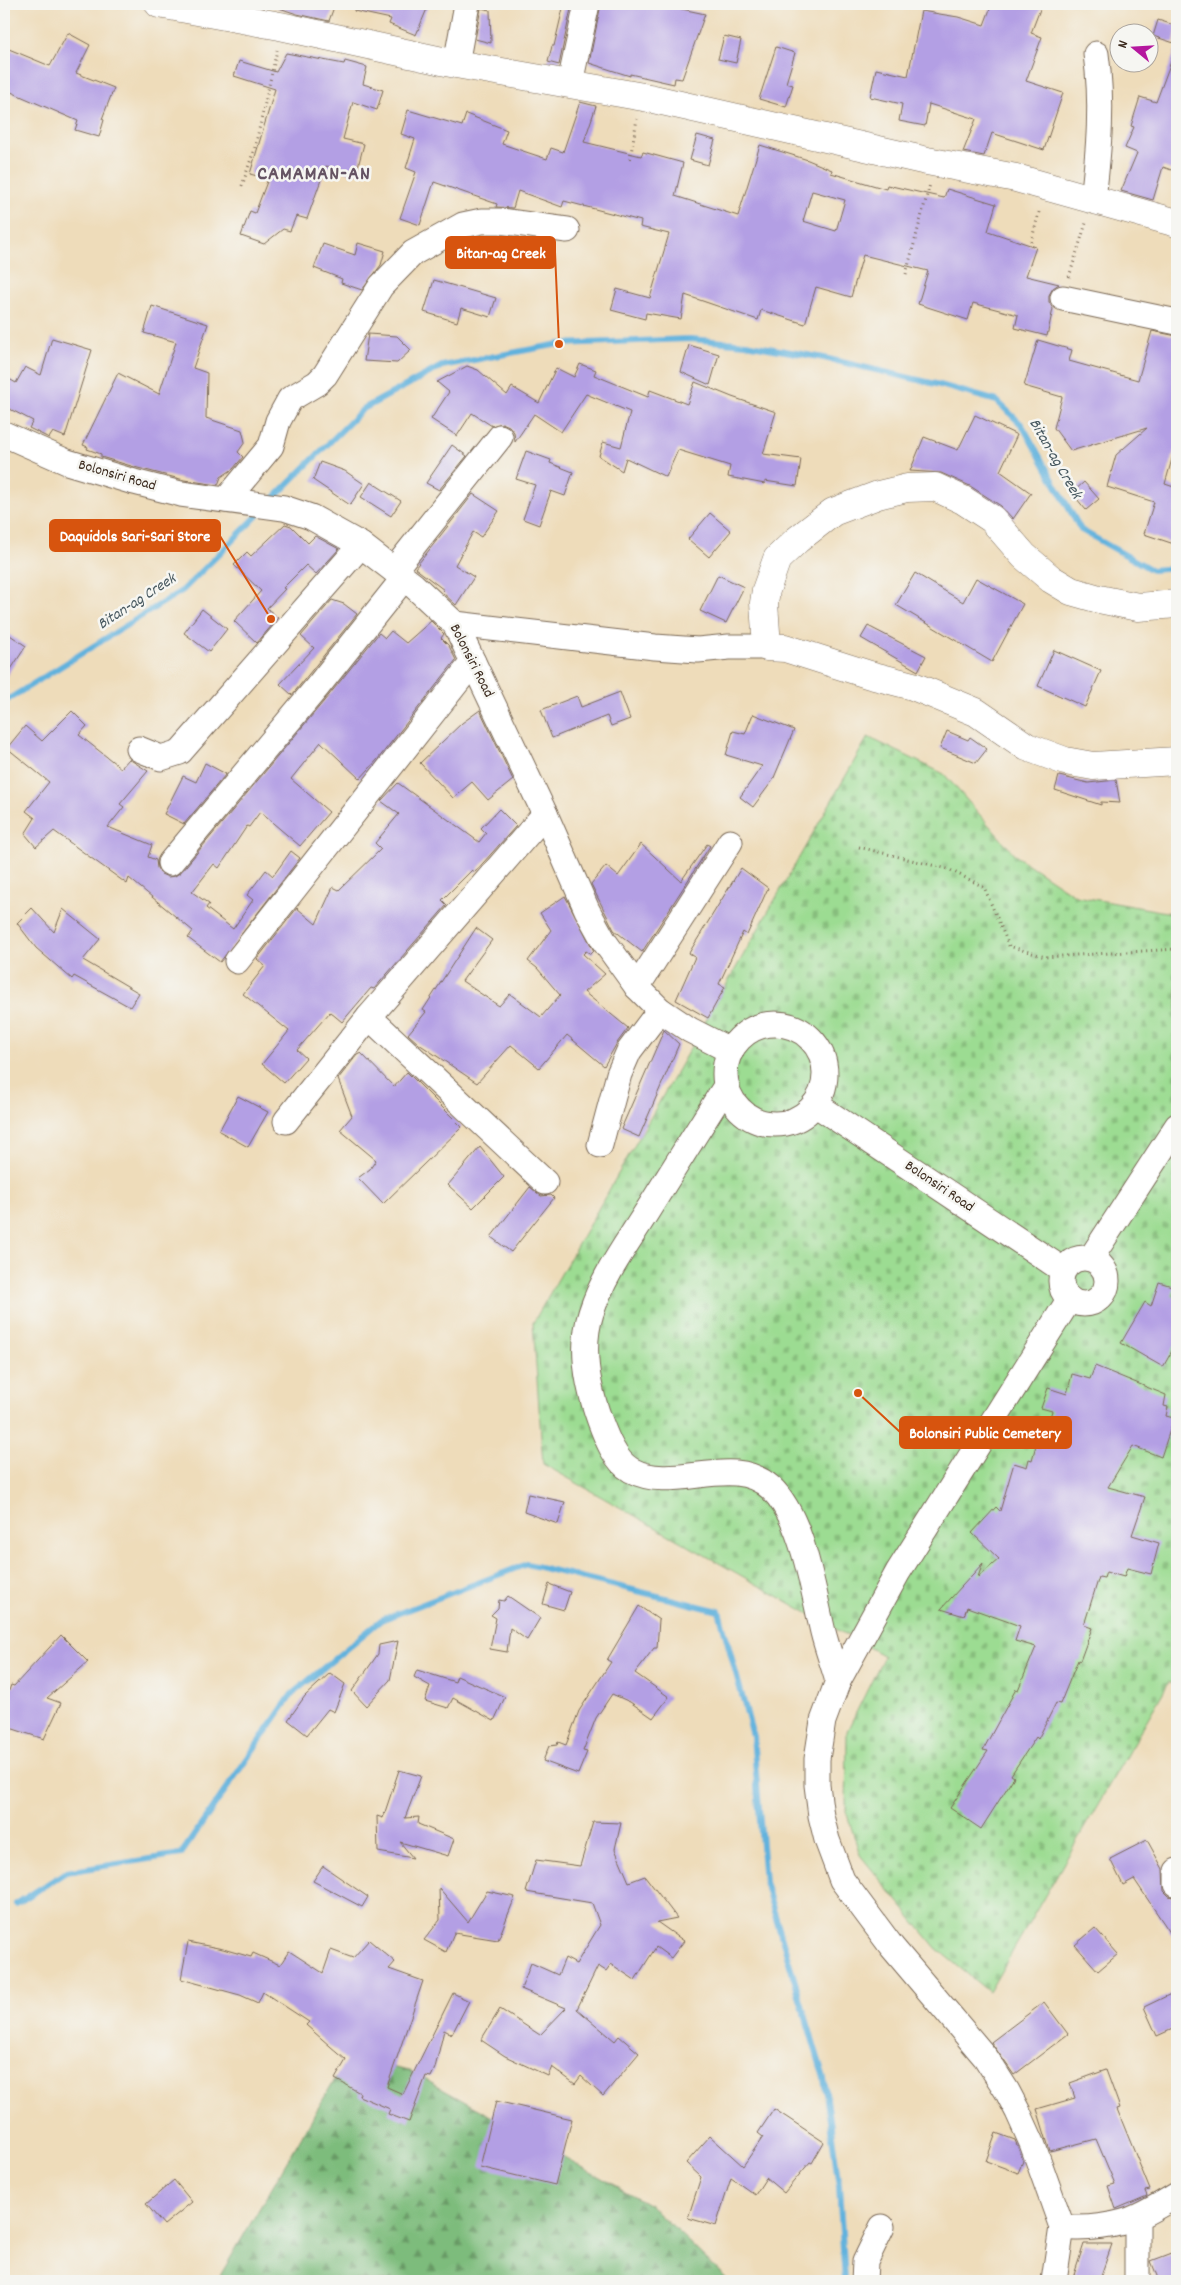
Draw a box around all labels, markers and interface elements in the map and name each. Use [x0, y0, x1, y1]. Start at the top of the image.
north arrow [1108, 22, 1158, 72]
text: N [1113, 38, 1134, 51]
district label: CAMAMAN-AN [257, 161, 371, 189]
callout: Bitan-ag Creek [446, 237, 555, 268]
text: Bitan-ag Creek [456, 243, 546, 266]
water label: Bitan-ag Creek [1023, 415, 1088, 505]
street label: Bolonsiri Road [76, 454, 158, 498]
callout: Daquidols Sari-Sari Store [50, 520, 220, 551]
text: Daquidols Sari-Sari Store [60, 526, 210, 549]
water label: Bitan-ag Creek [93, 567, 182, 636]
street label: Bolonsiri Road [443, 620, 499, 702]
street label: Bolonsiri Road [900, 1156, 978, 1218]
callout: Bolonsiri Public Cemetery [900, 1417, 1071, 1448]
text: Bolonsiri Public Cemetery [909, 1423, 1062, 1446]

